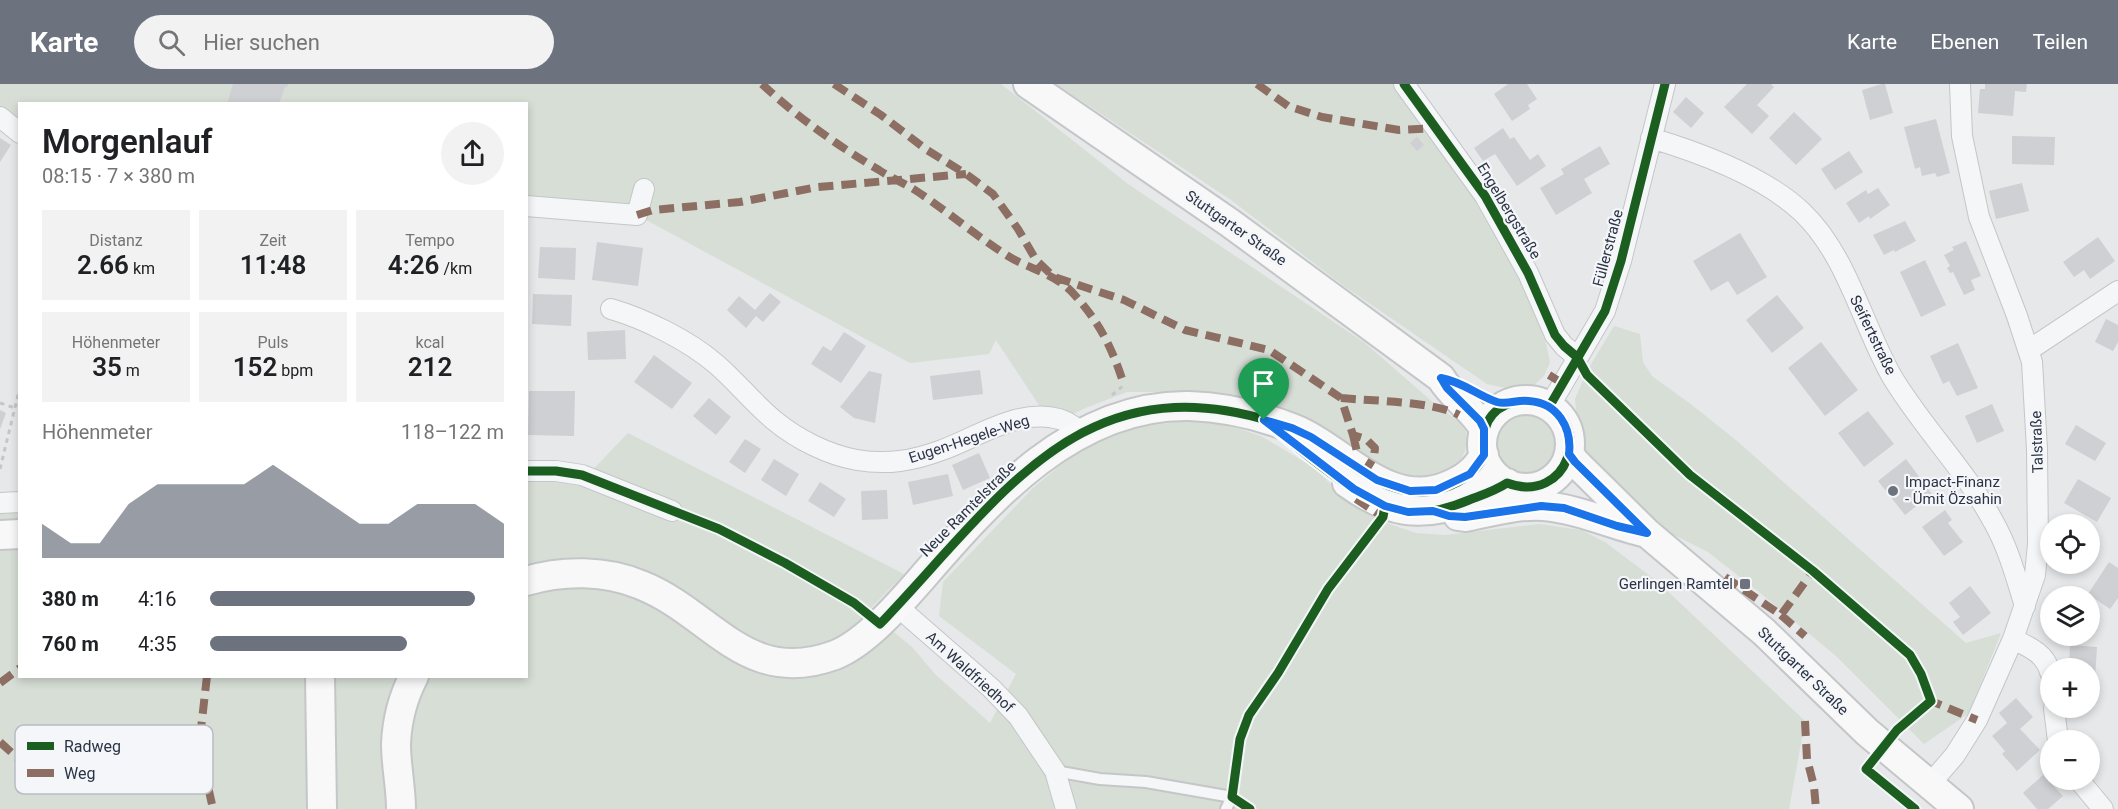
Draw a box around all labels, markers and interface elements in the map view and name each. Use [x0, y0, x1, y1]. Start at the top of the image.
search box [134, 15, 554, 69]
text: Karte [30, 26, 98, 59]
icon: search [155, 26, 188, 59]
text: Hier suchen [203, 30, 320, 55]
text: Karte [1847, 30, 1897, 54]
text: Ebenen [1930, 30, 1999, 54]
text: Teilen [2032, 30, 2088, 54]
text: Morgenlauf [42, 122, 213, 161]
button: share [441, 122, 504, 185]
street label: Engelbergstraße [1473, 160, 1545, 262]
text: 08:15 · 7 × 380 m [42, 164, 195, 188]
street label: Stuttgarter Straße [1182, 186, 1290, 270]
street label: Füllerstraße [1589, 207, 1627, 289]
text: Distanz [89, 231, 143, 250]
text: Zeit [259, 231, 287, 250]
text: Tempo [405, 231, 455, 250]
text: 2.66 [77, 250, 129, 280]
text: 11:48 [240, 250, 306, 280]
text: 4:26 [388, 250, 439, 280]
text: km [129, 259, 155, 278]
text: /km [439, 259, 472, 278]
street label: Seifertstraße [1846, 292, 1900, 378]
text: Höhenmeter [72, 333, 160, 352]
text: Puls [257, 333, 289, 352]
text: kcal [416, 333, 444, 352]
text: 35 [92, 352, 122, 382]
text: 152 [233, 352, 277, 382]
text: 212 [408, 352, 452, 382]
pin [1238, 358, 1289, 420]
text: m [122, 361, 140, 380]
text: bpm [277, 361, 313, 380]
icon: arrive [1247, 367, 1280, 400]
street label: Talstraße [2027, 410, 2047, 473]
street label: Eugen-Hegele-Weg [906, 411, 1032, 467]
text: Höhenmeter [42, 420, 152, 444]
text: 118–122 m [401, 420, 504, 444]
street label: Neue Ramtelstraße [916, 457, 1020, 561]
place label: Impact-Finanz - Ümit Özsahin [1905, 473, 2002, 508]
marker: Impact-Finanz - Ümit Özsahin [1886, 484, 1900, 498]
map controls [2040, 514, 2100, 790]
button: locate [2040, 514, 2100, 574]
place label: Gerlingen Ramtel [1619, 575, 1733, 593]
marker: Gerlingen Ramtel [1738, 577, 1752, 591]
button: layers [2040, 586, 2100, 646]
text: 380 m [42, 587, 99, 611]
text: 4:16 [138, 587, 177, 611]
street label: Stuttgarter Straße [1754, 623, 1852, 719]
street label: Am Waldfriedhof [922, 628, 1018, 717]
text: 760 m [42, 632, 99, 656]
text: 4:35 [138, 632, 177, 656]
button: + [2040, 658, 2100, 718]
legend [15, 725, 213, 794]
button: − [2040, 730, 2100, 790]
text: Radweg [64, 737, 121, 756]
text: Weg [64, 764, 95, 783]

